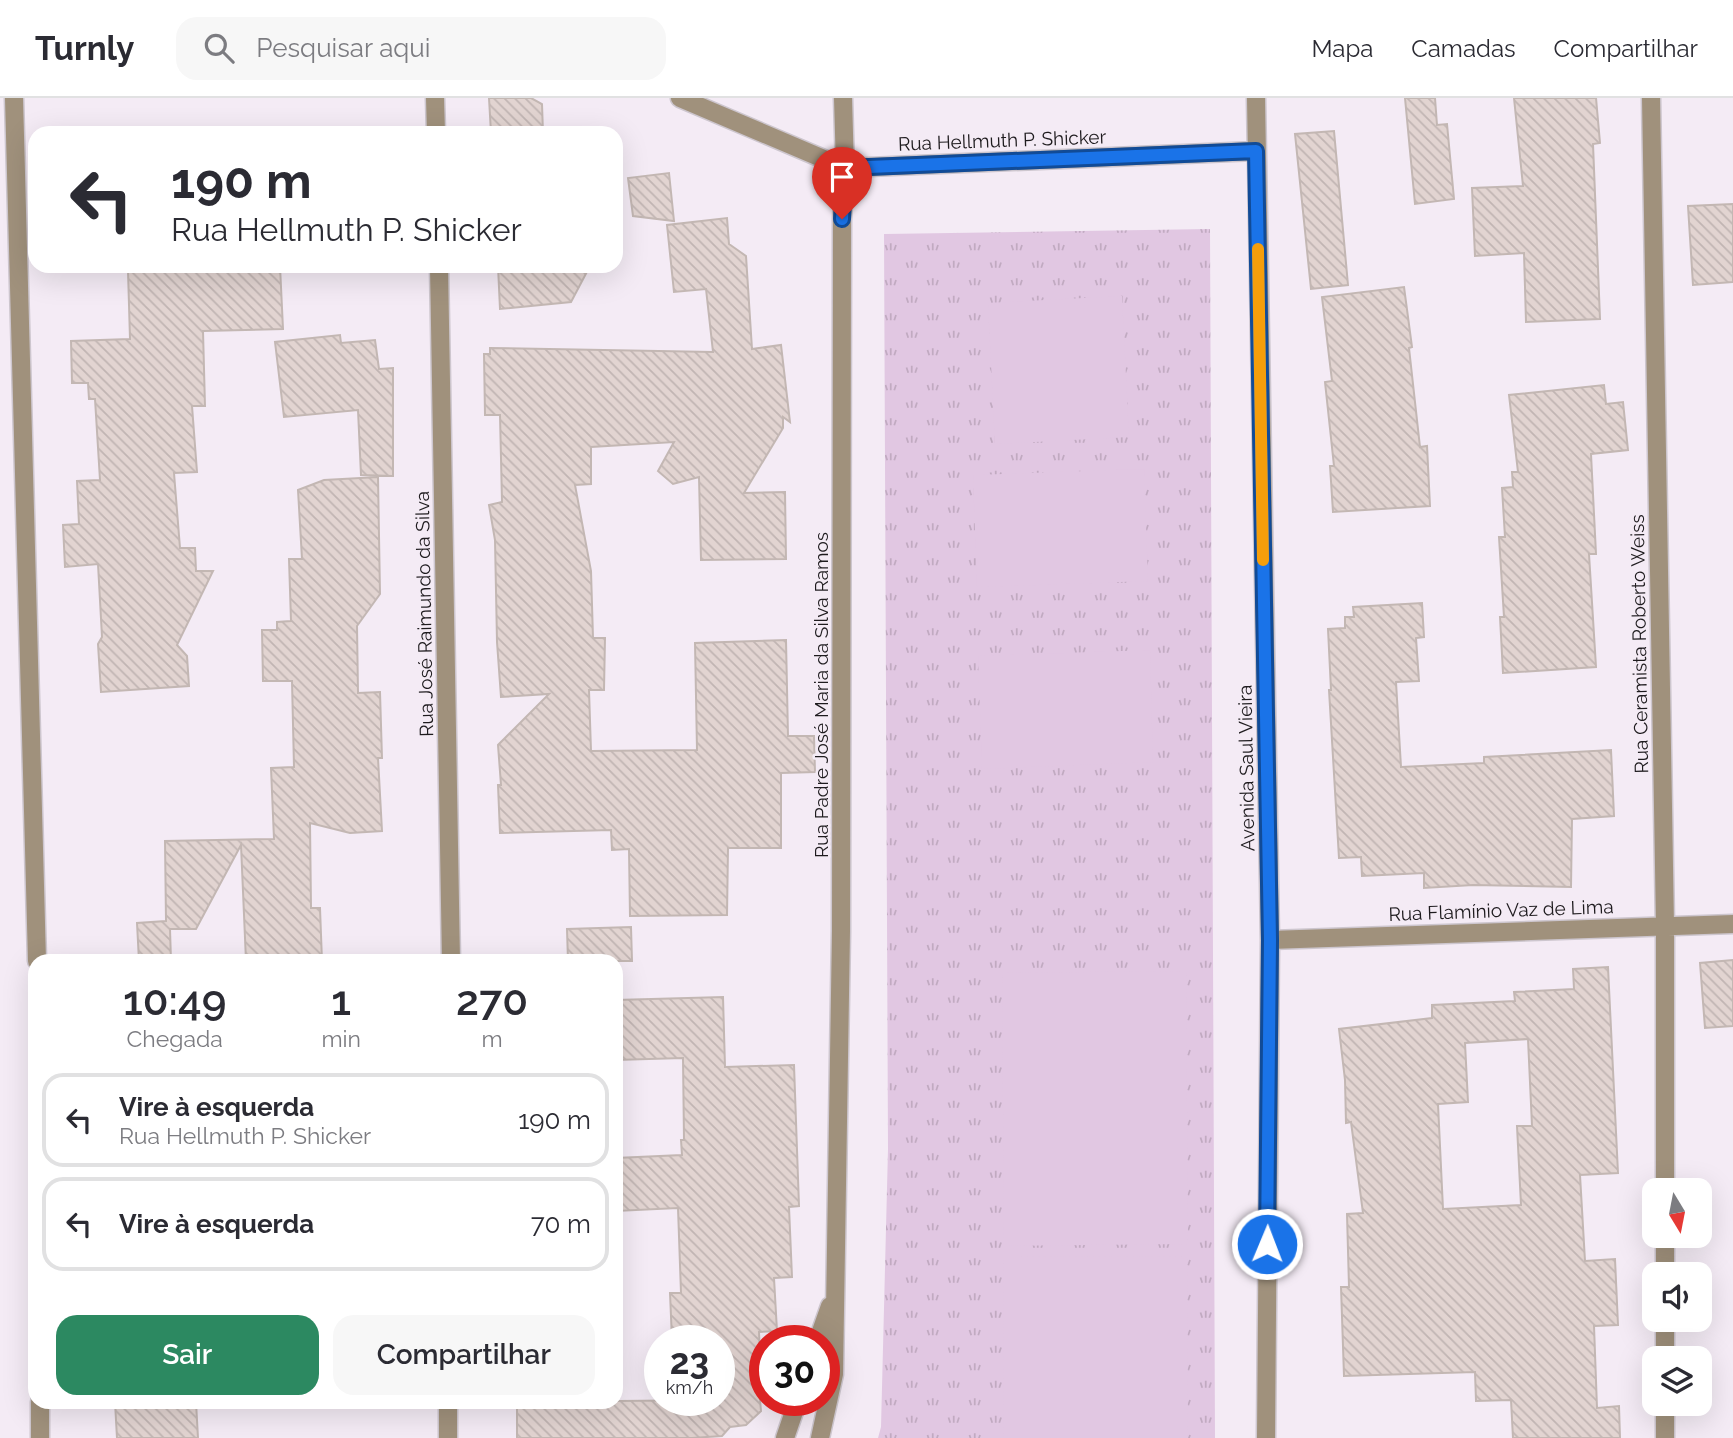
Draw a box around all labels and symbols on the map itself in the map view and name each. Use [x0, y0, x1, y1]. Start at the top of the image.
street label: Rua Hellmuth P. Shicker [898, 125, 1107, 155]
pin [812, 147, 872, 219]
street label: Rua José Raimundo da Silva [411, 491, 437, 737]
street label: Rua Ceramista Roberto Weiss [1626, 514, 1652, 774]
street label: Rua Padre José Maria da Silva Ramos [810, 532, 832, 858]
street label: Avenida Saul Vieira [1234, 684, 1258, 852]
street label: Rua Flamínio Vaz de Lima [1388, 895, 1614, 925]
north arrow [1642, 1178, 1712, 1248]
position arrow [1230, 1207, 1304, 1281]
speed limit sign: 30 [749, 1325, 840, 1416]

